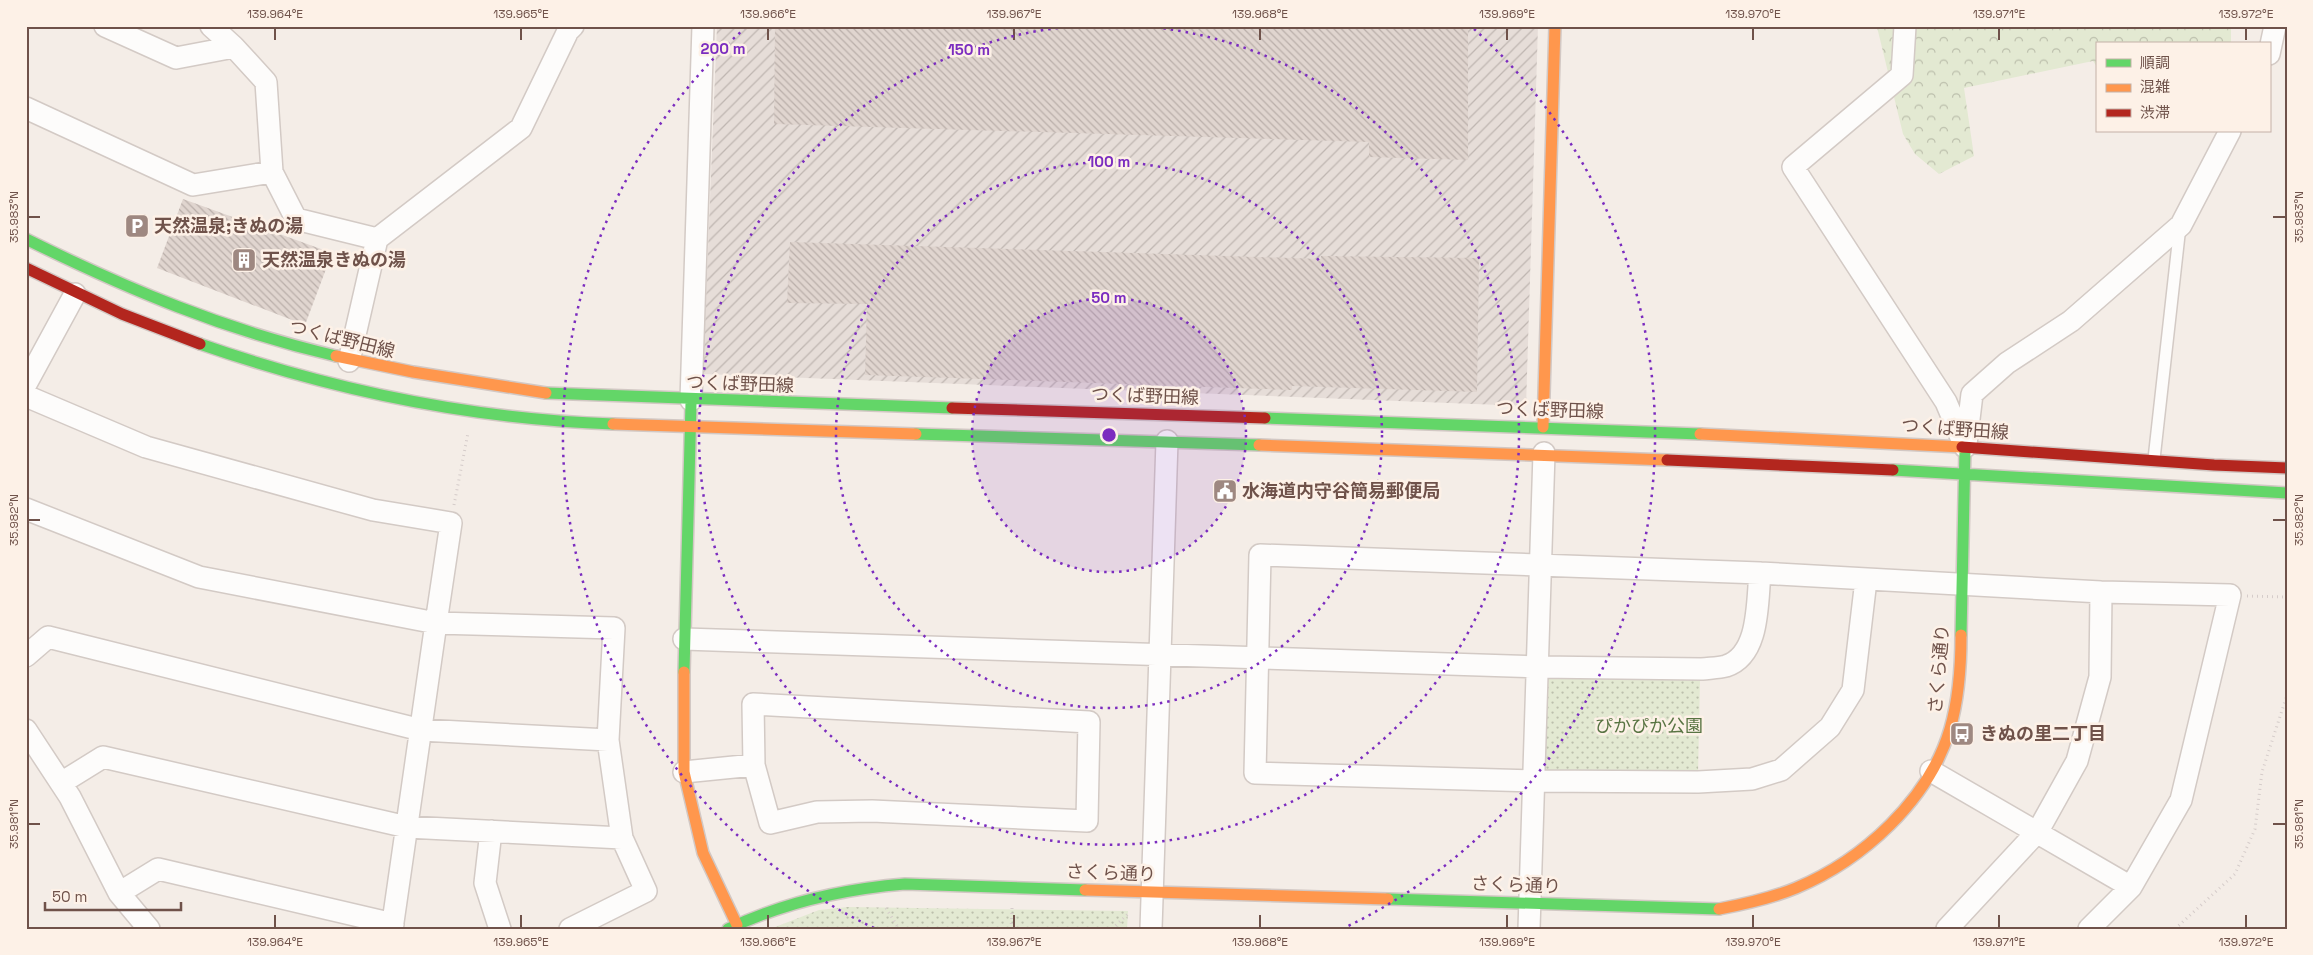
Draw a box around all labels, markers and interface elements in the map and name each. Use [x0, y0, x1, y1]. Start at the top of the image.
text: 139.964°E [247, 6, 303, 22]
text: 139.965°E [493, 6, 549, 22]
text: 139.966°E [740, 6, 796, 22]
text: 139.967°E [986, 6, 1042, 22]
text: 139.968°E [1232, 6, 1288, 22]
text: 139.969°E [1479, 6, 1535, 22]
text: 139.970°E [1725, 6, 1781, 22]
text: 139.971°E [1973, 6, 2026, 22]
text: 139.972°E [2219, 6, 2274, 22]
text: 200 m [701, 39, 745, 58]
text: 150 m [948, 40, 990, 59]
legend [2096, 42, 2270, 132]
text: 順調 [2140, 53, 2170, 72]
text: 混雑 [2140, 77, 2170, 96]
text: 渋滞 [2140, 103, 2170, 122]
text: 100 m [1088, 152, 1130, 171]
text: 35.983°N [6, 191, 22, 243]
text: 35.983°N [2291, 191, 2307, 243]
parking icon: 天然温泉;きぬの湯 [124, 213, 150, 239]
place label: 天然温泉;きぬの湯 [154, 214, 303, 237]
building icon: 天然温泉きぬの湯 [231, 247, 257, 273]
place label: 天然温泉きぬの湯 [262, 248, 406, 271]
text: 50 m [1091, 288, 1127, 307]
street label: つくば野田線 [287, 314, 397, 363]
street label: つくば野田線 [686, 370, 794, 397]
street label: つくば野田線 [1091, 382, 1199, 409]
street label: つくば野田線 [1496, 396, 1604, 423]
street label: つくば野田線 [1900, 413, 2010, 444]
centre of rings [1100, 426, 1118, 444]
public building icon: 水海道内守谷簡易郵便局 [1212, 478, 1238, 504]
place label: 水海道内守谷簡易郵便局 [1242, 479, 1440, 502]
text: 35.982°N [6, 494, 22, 546]
text: 35.982°N [2291, 494, 2307, 546]
street label: さくら通り [1923, 623, 1954, 715]
park label: ぴかぴか公園 [1595, 714, 1703, 737]
bus stop icon: きぬの里二丁目 [1949, 721, 1975, 747]
place label: きぬの里二丁目 [1980, 722, 2106, 745]
text: 35.981°N [6, 799, 22, 849]
text: 35.981°N [2291, 799, 2307, 849]
street label: さくら通り [1066, 859, 1156, 886]
street label: さくら通り [1471, 871, 1561, 898]
scale bar [45, 880, 181, 912]
text: 50 m [52, 887, 87, 906]
text: 139.964°E [247, 934, 303, 950]
text: 139.965°E [493, 934, 549, 950]
text: 139.966°E [740, 934, 796, 950]
text: 139.967°E [986, 934, 1042, 950]
text: 139.968°E [1232, 934, 1288, 950]
text: 139.969°E [1479, 934, 1535, 950]
text: 139.970°E [1725, 934, 1781, 950]
text: 139.971°E [1973, 934, 2026, 950]
text: 139.972°E [2219, 934, 2274, 950]

